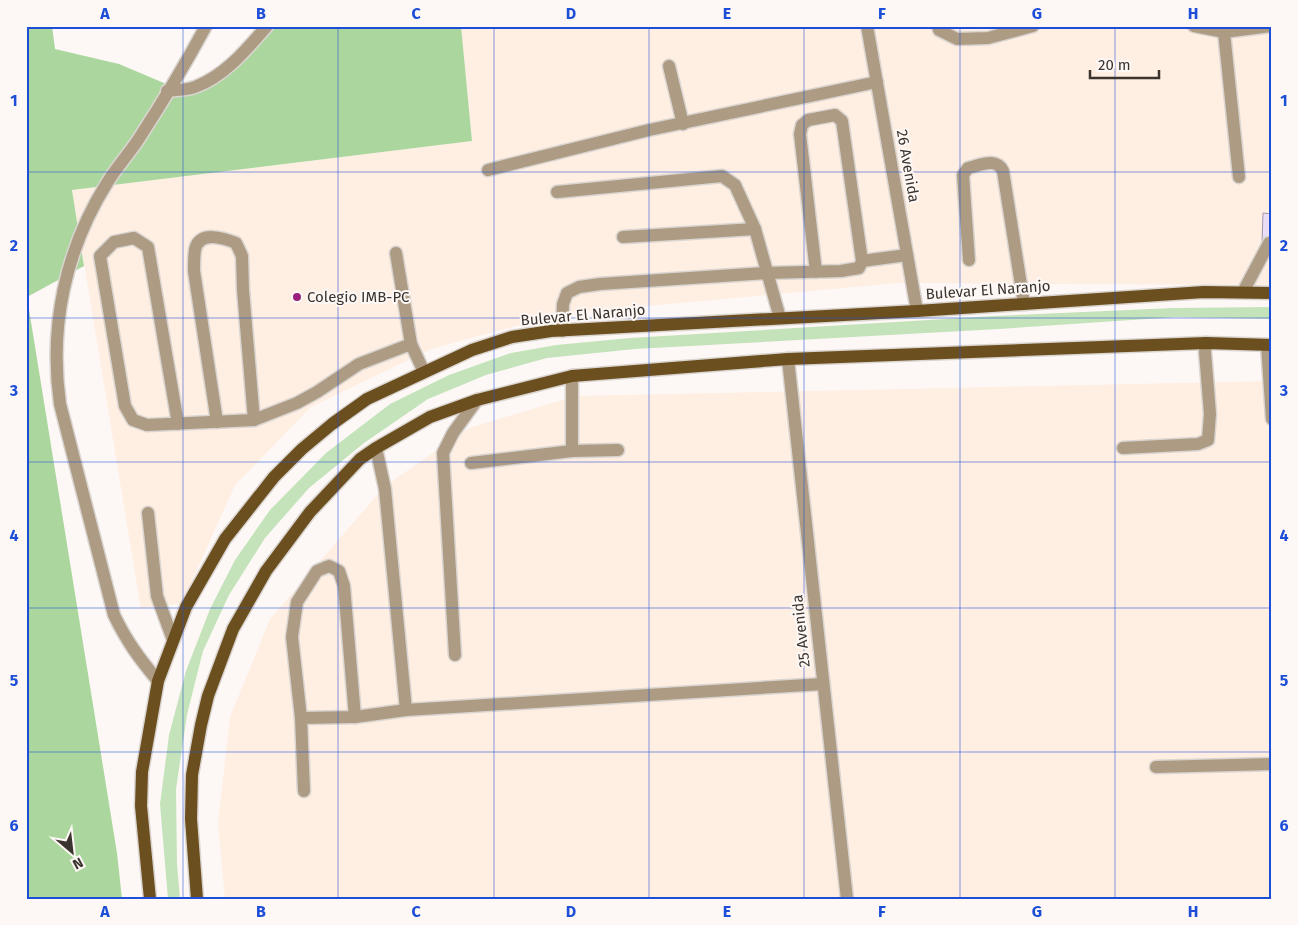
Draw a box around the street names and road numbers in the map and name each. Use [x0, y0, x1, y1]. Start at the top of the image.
street label: 26 Avenida [893, 128, 923, 204]
street label: Bulevar El Naranjo [925, 277, 1051, 303]
street label: Bulevar El Naranjo [520, 301, 646, 329]
street label: 25 Avenida [788, 594, 814, 668]

